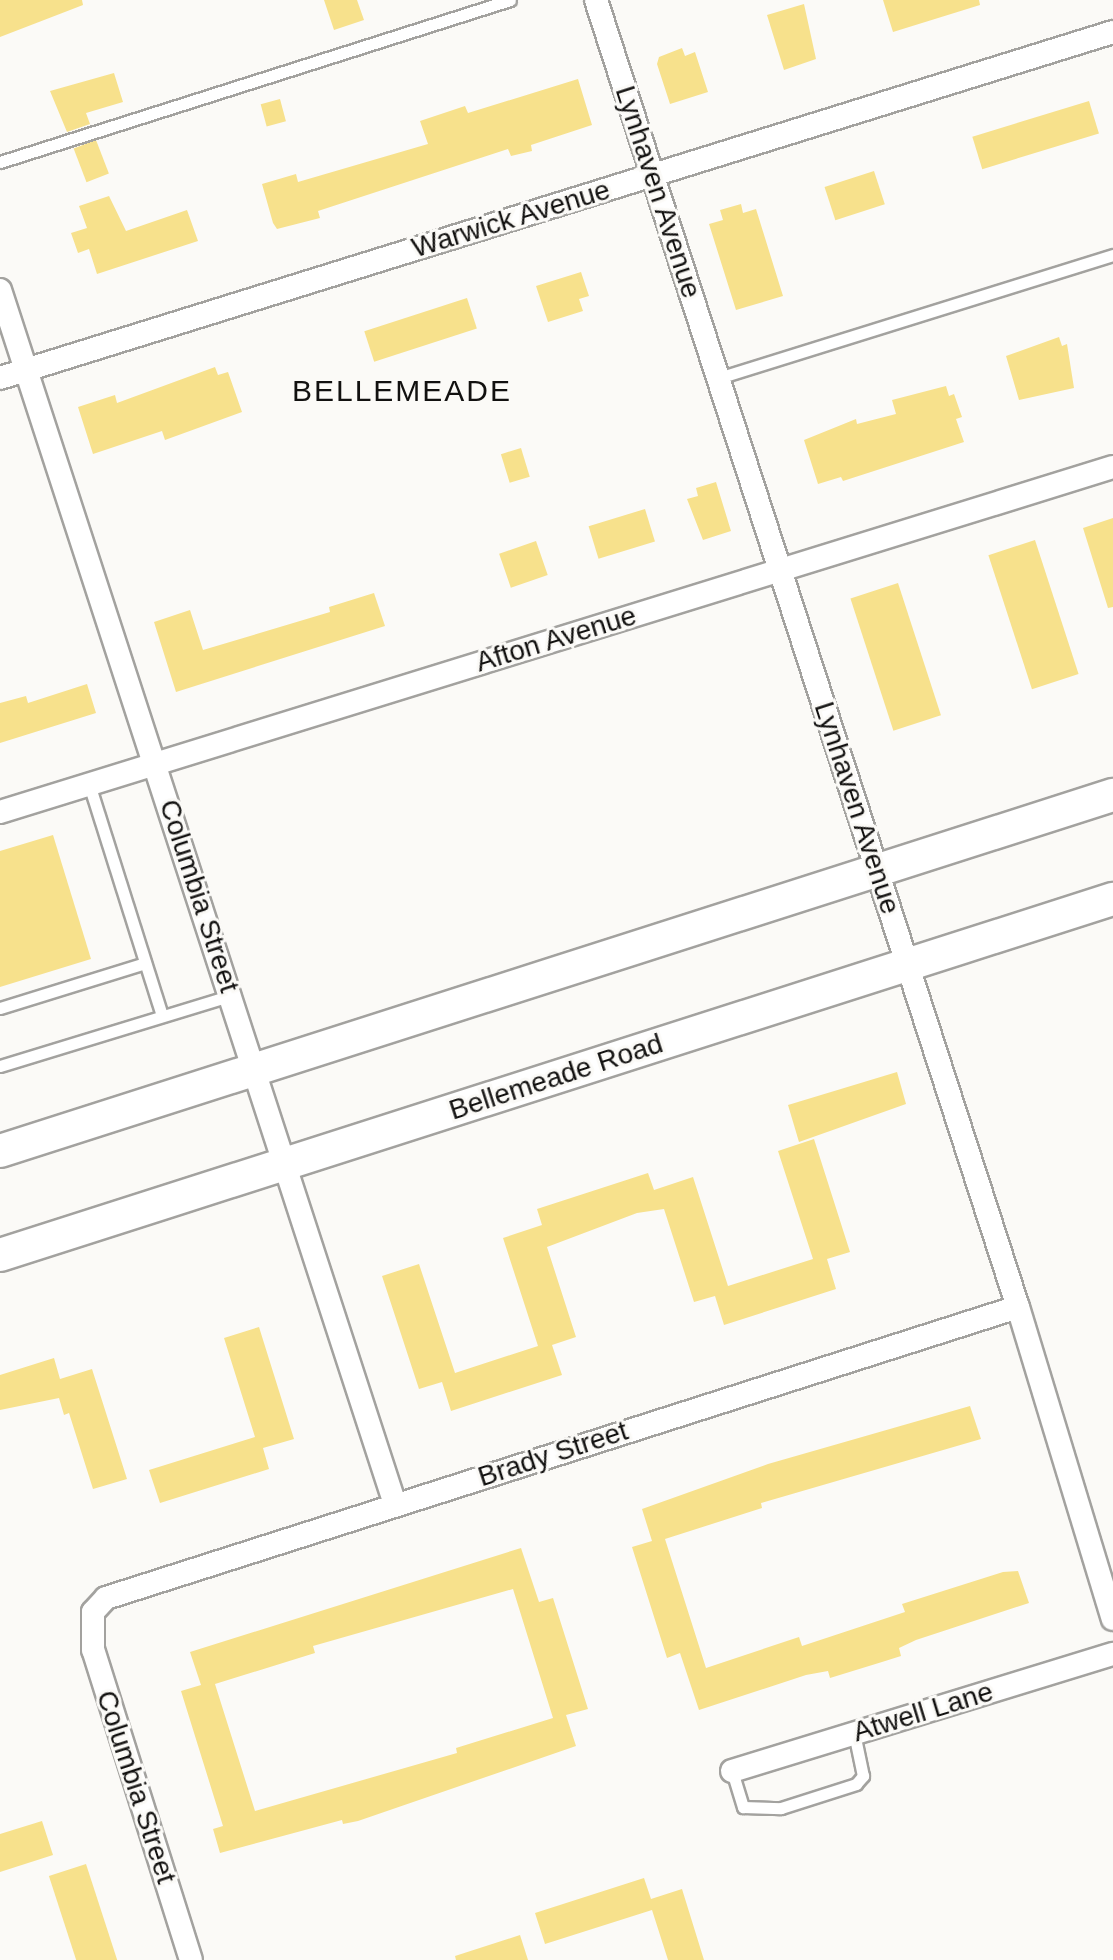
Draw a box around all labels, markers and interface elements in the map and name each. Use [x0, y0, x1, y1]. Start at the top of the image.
street label: Lynhaven Avenue [608, 81, 708, 303]
street label: Warwick Avenue [407, 173, 615, 265]
district label: BELLEMEADE [292, 373, 512, 409]
street label: Afton Avenue [471, 598, 641, 680]
street label: Lynhaven Avenue [807, 697, 907, 919]
street label: Columbia Street [152, 795, 246, 997]
street label: Bellemeade Road [445, 1027, 667, 1127]
street label: Brady Street [474, 1414, 632, 1494]
street label: Atwell Lane [849, 1675, 997, 1749]
street label: Columbia Street [89, 1686, 183, 1888]

